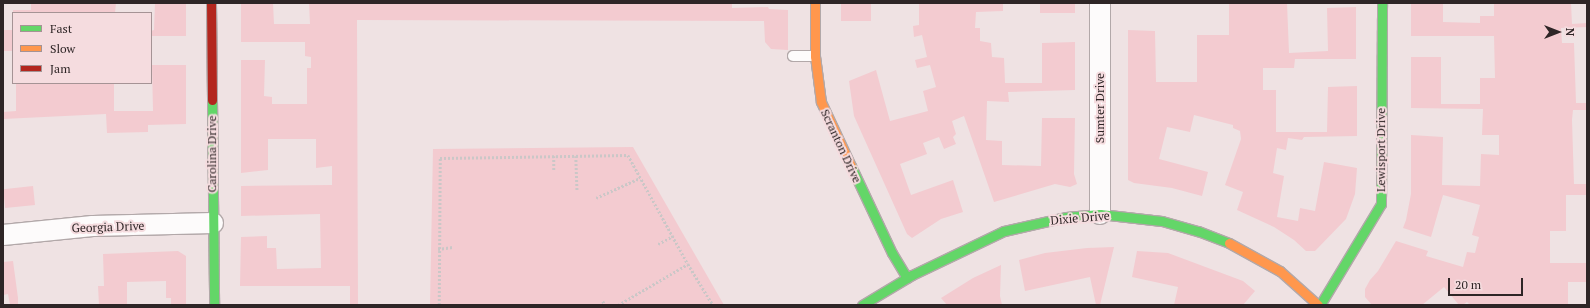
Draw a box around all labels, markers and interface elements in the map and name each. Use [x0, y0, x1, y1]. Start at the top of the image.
legend [12, 12, 152, 84]
north arrow [1538, 12, 1578, 52]
text: Fast [50, 21, 72, 36]
text: N [1563, 28, 1577, 36]
text: Slow [50, 41, 75, 56]
text: Jam [50, 61, 71, 76]
street label: Sumter Drive [1093, 73, 1107, 143]
street label: Scranton Drive [818, 107, 864, 185]
street label: Lewisport Drive [1374, 108, 1388, 192]
street label: Carolina Drive [205, 116, 219, 192]
street label: Dixie Drive [1050, 208, 1110, 228]
street label: Georgia Drive [71, 219, 145, 235]
scale bar [1450, 270, 1525, 296]
text: 20 m [1455, 277, 1481, 292]

